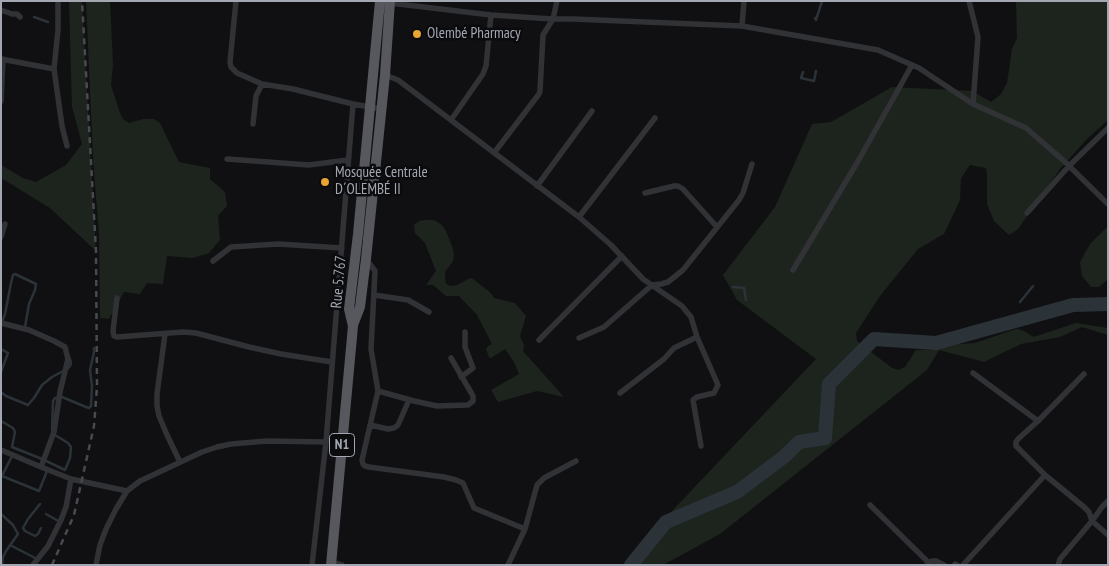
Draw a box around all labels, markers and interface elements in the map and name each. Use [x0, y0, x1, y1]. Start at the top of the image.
place label: Olembé Pharmacy [427, 25, 521, 43]
marker: Olembé Pharmacy [411, 28, 423, 40]
place label: Mosquée Centrale D´OLEMBÉ II [335, 164, 428, 199]
marker: Mosquée Centrale D´OLEMBÉ II [319, 176, 331, 188]
street label: Rue 5.767 [328, 255, 350, 309]
road number: N1 [330, 434, 354, 456]

